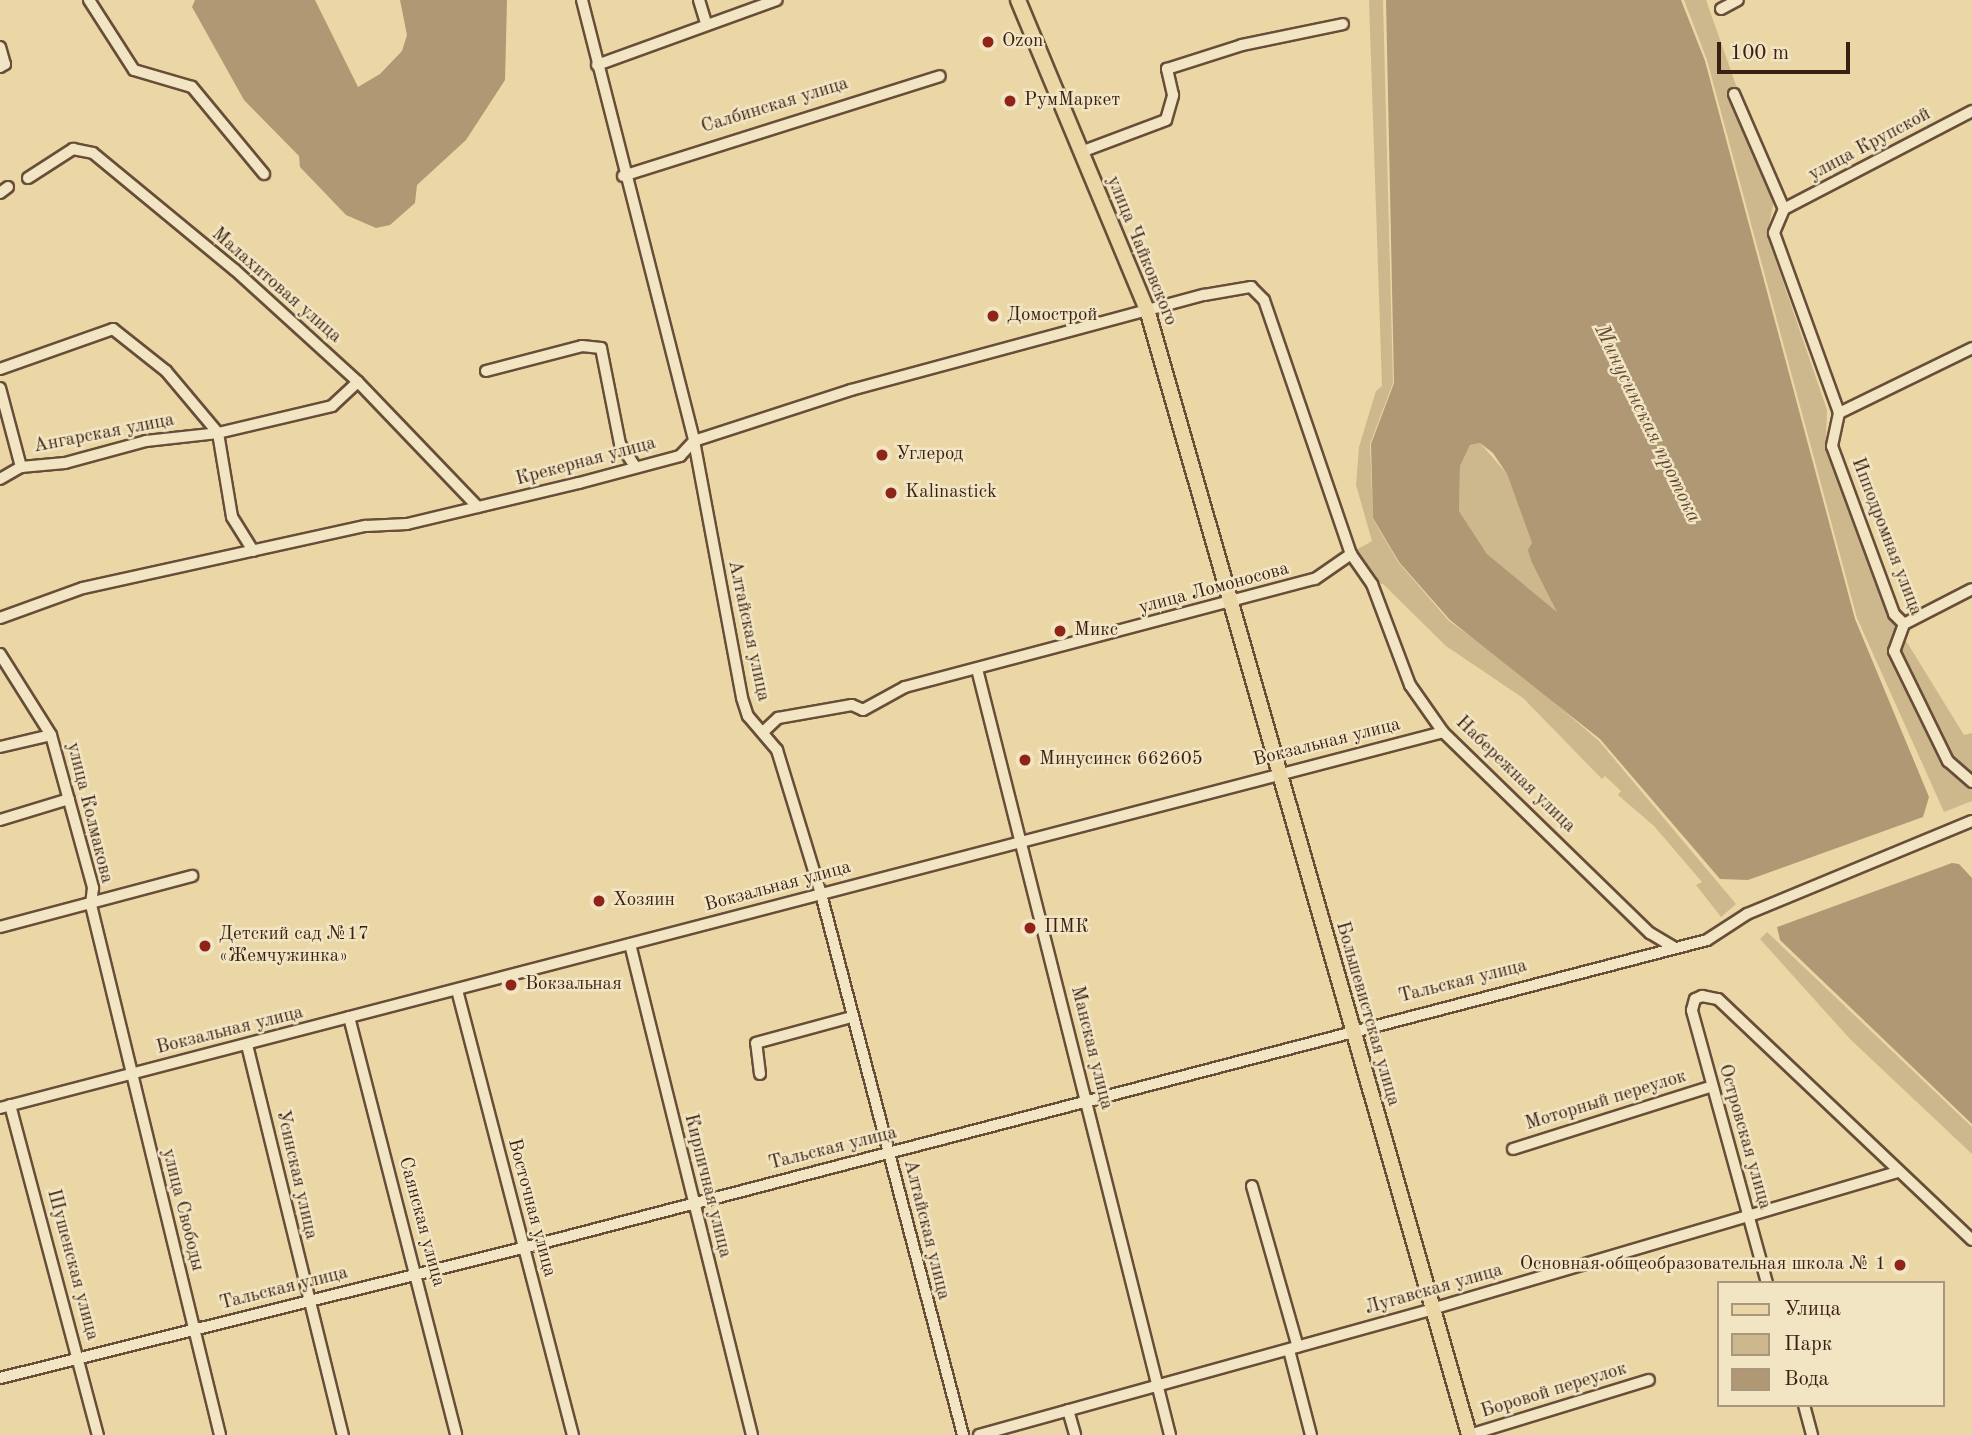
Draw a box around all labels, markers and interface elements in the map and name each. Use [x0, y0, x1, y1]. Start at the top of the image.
scale bar [1720, 28, 1853, 72]
place label: Ozon [1002, 31, 1043, 53]
marker: Ozon [980, 34, 996, 50]
text: 100 m [1730, 43, 1789, 64]
street label: Салбинская улица [699, 73, 851, 139]
place label: РумМаркет [1024, 90, 1120, 112]
marker: РумМаркет [1002, 93, 1018, 109]
street label: улица Крупской [1805, 103, 1935, 187]
street label: улица Чайковского [1101, 173, 1181, 329]
street label: Малахитовая улица [206, 223, 346, 349]
place label: Домострой [1007, 305, 1098, 327]
marker: Домострой [985, 308, 1001, 324]
water label: Минусинская протока [1588, 321, 1706, 527]
street label: Ангарская улица [32, 409, 176, 459]
street label: Крекерная улица [513, 432, 659, 492]
place label: Углерод [896, 444, 963, 466]
marker: Углерод [874, 447, 890, 463]
street label: Ипподромная улица [1845, 455, 1927, 619]
place label: Kalinastick [905, 482, 997, 504]
marker: Kalinastick [883, 485, 899, 501]
street label: Алтайская улица [722, 558, 774, 704]
street label: улица Ломоносова [1136, 558, 1292, 620]
place label: Микс [1074, 620, 1118, 642]
marker: Микс [1052, 623, 1068, 639]
street label: Набережная улица [1450, 712, 1580, 838]
street label: Вокзальная улица [1251, 714, 1403, 772]
street label: улица Колмакова [60, 740, 118, 886]
place label: Минусинск 662605 [1039, 749, 1203, 771]
marker: Минусинск 662605 [1017, 752, 1033, 768]
street label: Вокзальная улица [702, 856, 854, 918]
place label: Хозяин [613, 890, 675, 912]
marker: Хозяин [591, 893, 607, 909]
place label: ПМК [1044, 917, 1089, 939]
street label: Большевистская улица [1330, 919, 1404, 1109]
marker: ПМК [1022, 920, 1038, 936]
place label: Детский сад №17 «Жемчужинка» [219, 924, 369, 968]
marker: Детский сад №17 «Жемчужинка» [197, 938, 213, 954]
street label: Тальская улица [1396, 955, 1530, 1009]
place label: Вокзальная [525, 974, 622, 996]
marker: Вокзальная [503, 977, 519, 993]
street label: Манская улица [1065, 984, 1117, 1112]
street label: Вокзальная улица [154, 1002, 306, 1060]
street label: Островская улица [1712, 1062, 1776, 1212]
street label: Моторный переулок [1523, 1066, 1689, 1136]
street label: Усинская улица [270, 1108, 322, 1242]
street label: Кирпичная улица [678, 1112, 736, 1260]
street label: Тальская улица [766, 1122, 900, 1176]
street label: Восточная улица [502, 1136, 560, 1280]
street label: улица Свободы [156, 1146, 208, 1274]
street label: Саянская улица [393, 1155, 449, 1289]
street label: Алтайская улица [898, 1158, 954, 1302]
street label: Шушенская улица [41, 1187, 103, 1343]
place label: Основная общеобразовательная школа № 1 [1520, 1254, 1886, 1276]
marker: Основная общеобразовательная школа № 1 [1892, 1257, 1908, 1273]
street label: Лугавская улица [1363, 1259, 1505, 1321]
street label: Тальская улица [217, 1262, 351, 1316]
legend [1716, 1281, 1944, 1407]
text: Улица [1784, 1299, 1841, 1320]
text: Парк [1784, 1334, 1832, 1355]
street label: Боровой переулок [1478, 1358, 1630, 1424]
text: Вода [1784, 1369, 1829, 1390]

